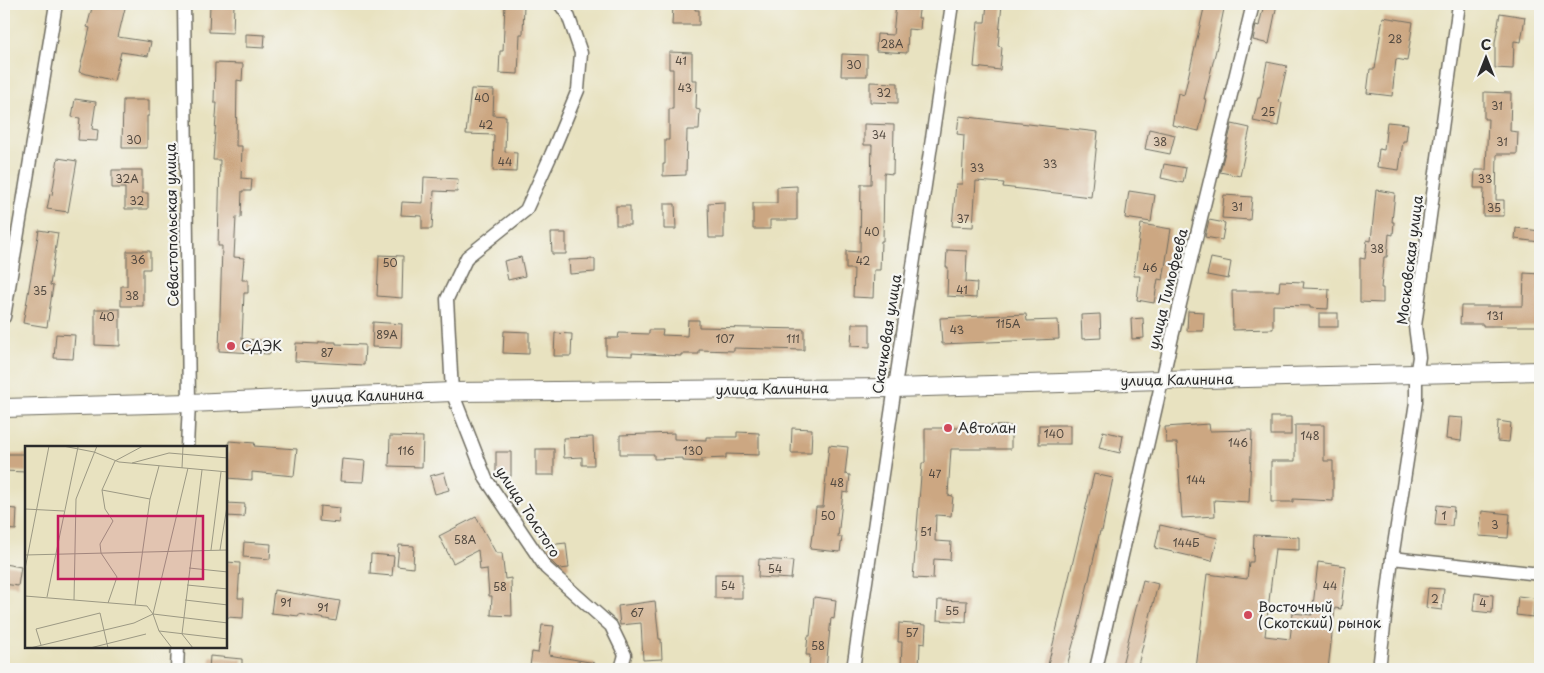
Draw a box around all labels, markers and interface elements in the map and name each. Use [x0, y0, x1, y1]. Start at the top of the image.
house number: 28 [1388, 30, 1402, 47]
north arrow [1462, 32, 1512, 82]
text: С [1481, 34, 1491, 55]
house number: 28А [880, 35, 904, 52]
house number: 41 [675, 52, 687, 69]
house number: 30 [846, 56, 862, 73]
house number: 43 [678, 79, 692, 96]
house number: 32 [877, 84, 892, 101]
house number: 40 [474, 89, 490, 106]
house number: 31 [1491, 97, 1503, 114]
house number: 25 [1261, 103, 1275, 120]
house number: 42 [479, 116, 494, 133]
house number: 34 [872, 126, 886, 143]
house number: 30 [126, 131, 142, 148]
house number: 38 [1153, 133, 1167, 150]
house number: 31 [1496, 133, 1508, 150]
street label: Севастопольская улица [160, 143, 183, 307]
house number: 44 [498, 153, 512, 170]
house number: 33 [1043, 155, 1057, 172]
house number: 33 [970, 159, 984, 176]
house number: 32А [115, 170, 139, 187]
house number: 33 [1478, 170, 1492, 187]
house number: 32 [130, 192, 145, 209]
street label: Московская улица [1391, 194, 1428, 326]
house number: 31 [1231, 198, 1243, 215]
house number: 35 [1487, 199, 1501, 216]
house number: 37 [957, 210, 970, 227]
house number: 40 [864, 223, 880, 240]
street label: улица Тимофеева [1142, 226, 1193, 351]
house number: 38 [1370, 240, 1384, 257]
house number: 36 [131, 251, 146, 268]
house number: 42 [856, 252, 871, 269]
house number: 50 [382, 254, 398, 271]
house number: 46 [1143, 259, 1158, 276]
street label: Скачковая улица [867, 272, 906, 395]
house number: 41 [956, 281, 968, 298]
house number: 35 [33, 282, 47, 299]
house number: 38 [125, 287, 139, 304]
house number: 131 [1487, 307, 1503, 324]
house number: 40 [99, 308, 115, 325]
house number: 115А [996, 315, 1021, 332]
house number: 43 [950, 321, 964, 338]
house number: 89А [376, 326, 398, 343]
house number: 107 [716, 330, 734, 347]
house number: 111 [786, 330, 800, 347]
place label: СДЭК [241, 335, 282, 356]
marker: СДЭК [225, 340, 237, 352]
house number: 87 [321, 344, 333, 361]
street label: улица Калинина [1120, 368, 1234, 391]
street label: улица Калинина [715, 377, 829, 400]
street label: улица Калинина [310, 383, 424, 408]
place label: Автолан [958, 417, 1016, 438]
marker: Автолан [942, 422, 954, 434]
house number: 140 [1044, 425, 1064, 442]
house number: 148 [1300, 427, 1320, 444]
house number: 146 [1228, 434, 1248, 451]
house number: 116 [398, 442, 415, 459]
house number: 130 [683, 442, 703, 459]
inset map [25, 446, 228, 648]
street label: улица Толстого [491, 462, 566, 561]
house number: 47 [929, 465, 942, 482]
house number: 144 [1186, 471, 1206, 488]
house number: 48 [830, 474, 844, 491]
house number: 50 [820, 507, 836, 524]
house number: 1 [1442, 507, 1447, 524]
house number: 3 [1491, 516, 1499, 533]
house number: 51 [920, 523, 932, 540]
house number: 58А [454, 531, 477, 548]
house number: 144Б [1173, 534, 1199, 551]
house number: 54 [768, 560, 782, 577]
house number: 54 [721, 577, 735, 594]
house number: 44 [1323, 577, 1337, 594]
house number: 58 [493, 578, 507, 595]
house number: 2 [1431, 590, 1439, 607]
house number: 91 [280, 594, 292, 611]
house number: 4 [1479, 594, 1487, 611]
place label: Восточный (Скотский) рынок [1258, 596, 1382, 633]
house number: 91 [317, 599, 329, 616]
house number: 55 [945, 602, 959, 619]
house number: 67 [630, 604, 644, 621]
marker: Восточный (Скотский) рынок [1242, 609, 1254, 621]
house number: 57 [905, 624, 919, 641]
house number: 58 [811, 637, 825, 654]

